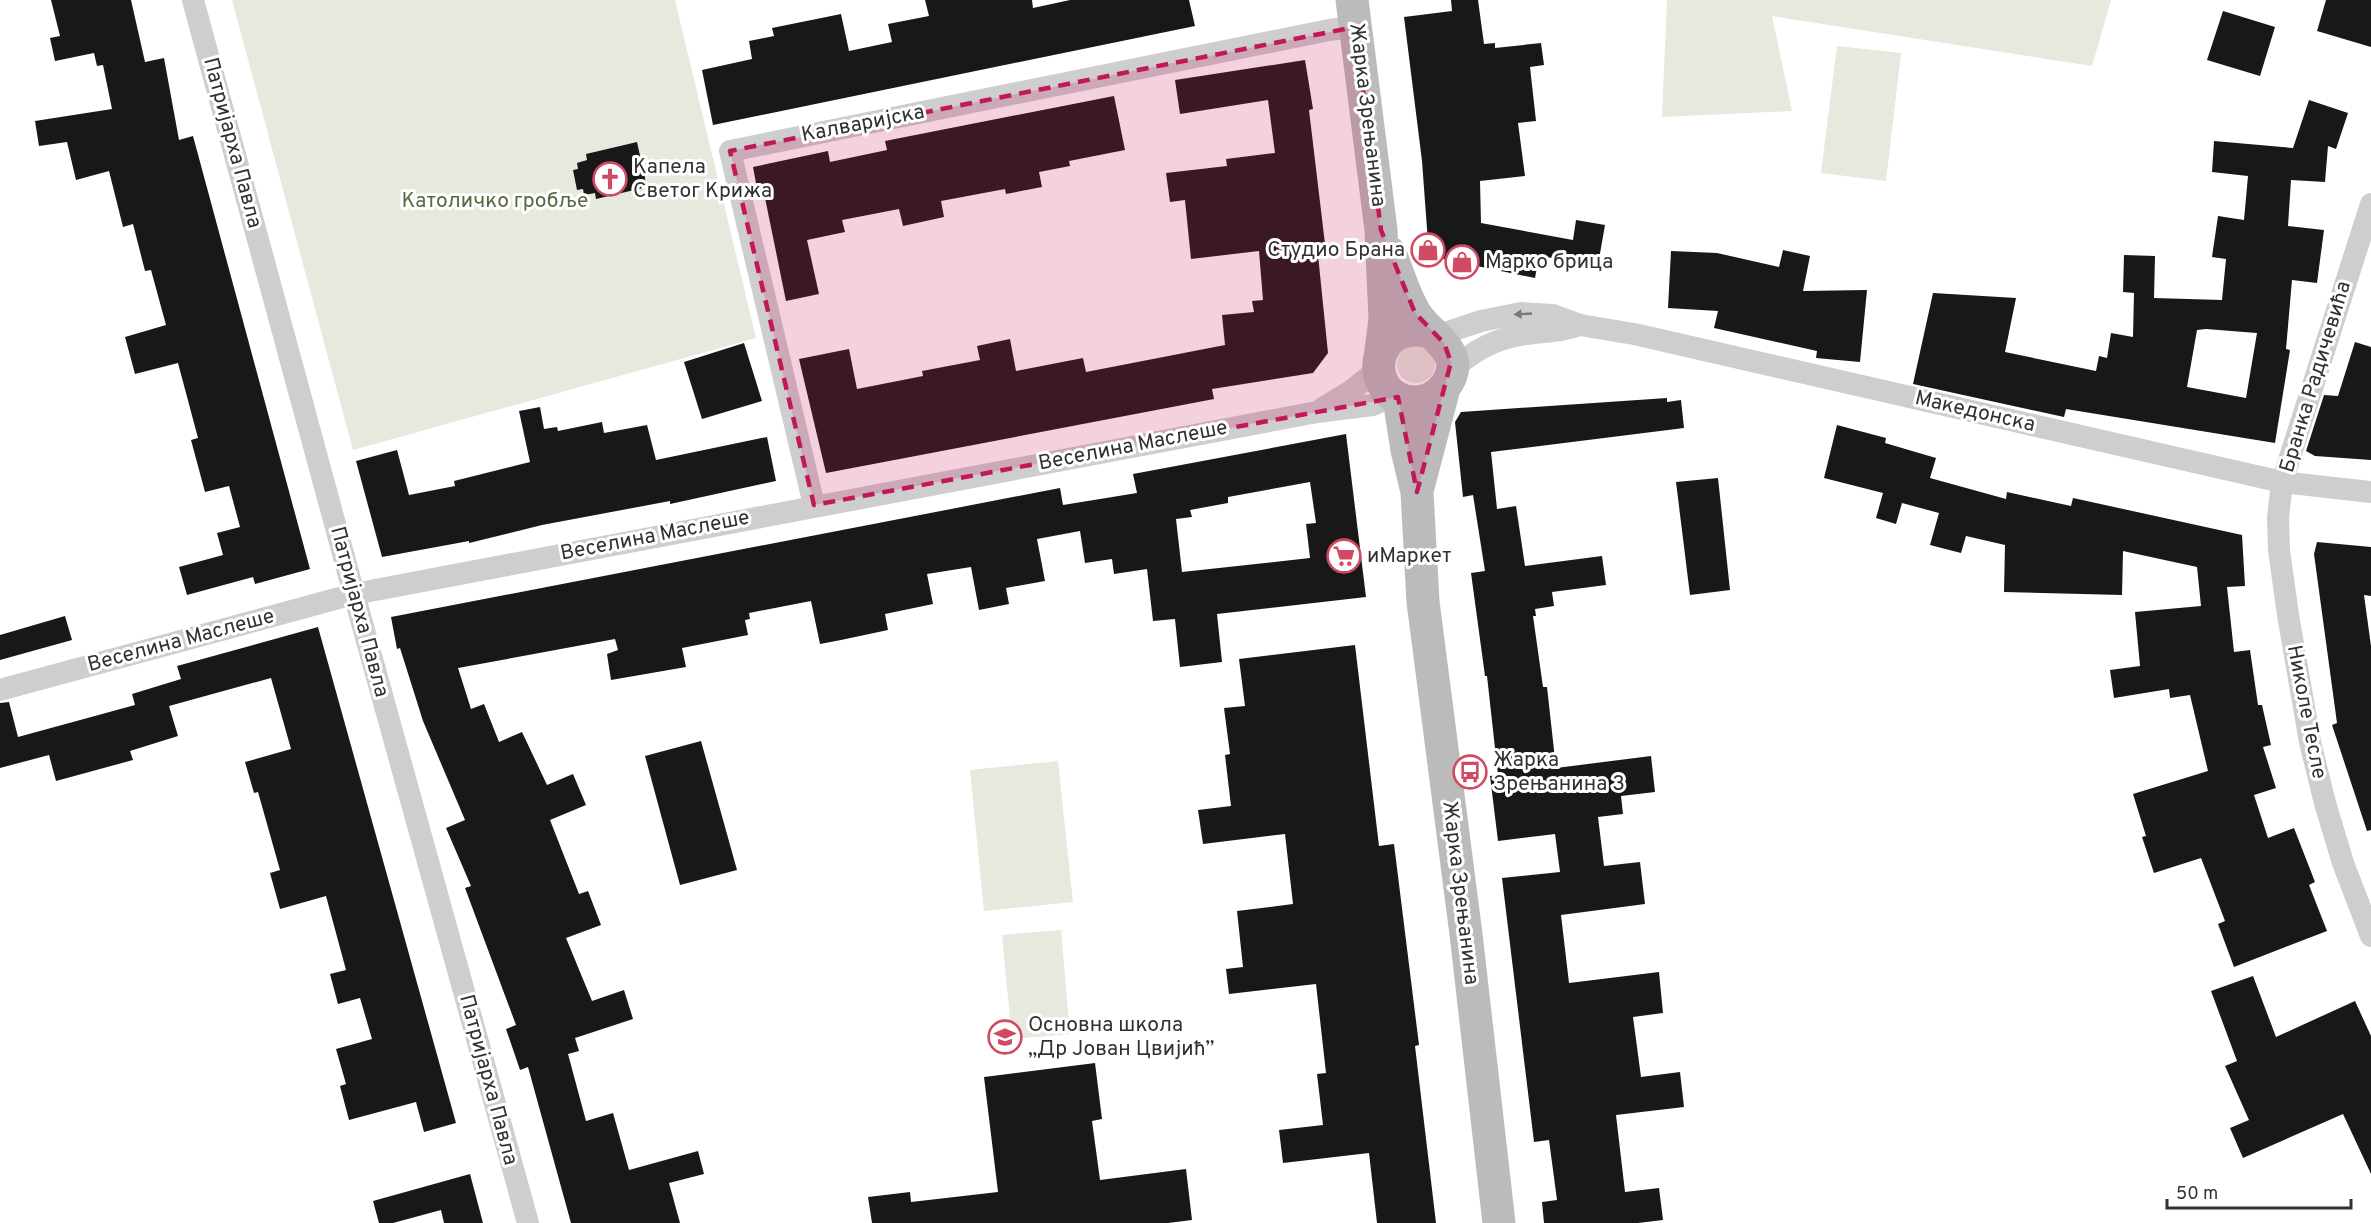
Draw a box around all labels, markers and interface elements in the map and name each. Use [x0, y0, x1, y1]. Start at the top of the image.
street label: Жарка Зрењанина [1342, 21, 1392, 209]
street label: Патријарха Павла [196, 55, 268, 231]
street label: Калваријска [799, 99, 927, 149]
place label: Капела Светог Крижа [633, 154, 772, 205]
church icon: Капела Светог Крижа [592, 161, 628, 197]
park label: Католичко гробље [402, 188, 588, 215]
shop icon: Студио Брана [1410, 232, 1446, 268]
place label: Студио Брана [1267, 237, 1405, 264]
shop icon: Марко брица [1444, 244, 1480, 280]
place label: Марко брица [1485, 249, 1613, 276]
street label: Бранка Радичевића [2274, 278, 2358, 476]
one-way arrow [1514, 309, 1533, 318]
street label: Македонска [1912, 385, 2038, 439]
street label: Веселина Маслеше [1036, 414, 1230, 478]
street label: Веселина Маслеше [558, 504, 752, 568]
street label: Патријарха Павла [323, 524, 395, 700]
supermarket icon: иМаркет [1326, 538, 1362, 574]
place label: иМаркет [1367, 543, 1452, 570]
street label: Веселина Маслеше [85, 603, 277, 679]
street label: Николе Тесле [2280, 643, 2332, 781]
place label: Жарка Зрењанина 3 [1493, 747, 1625, 798]
bus stop icon: Жарка Зрењанина 3 [1452, 754, 1488, 790]
street label: Жарка Зрењанина [1435, 799, 1485, 987]
street label: Патријарха Павла [452, 992, 524, 1168]
place label: Основна школа „Др Јован Цвијић” [1028, 1012, 1214, 1063]
school or university icon: Основна школа „Др Јован Цвијић” [987, 1019, 1023, 1055]
scale bar [2167, 1172, 2352, 1210]
text: 50 m [2176, 1183, 2218, 1206]

